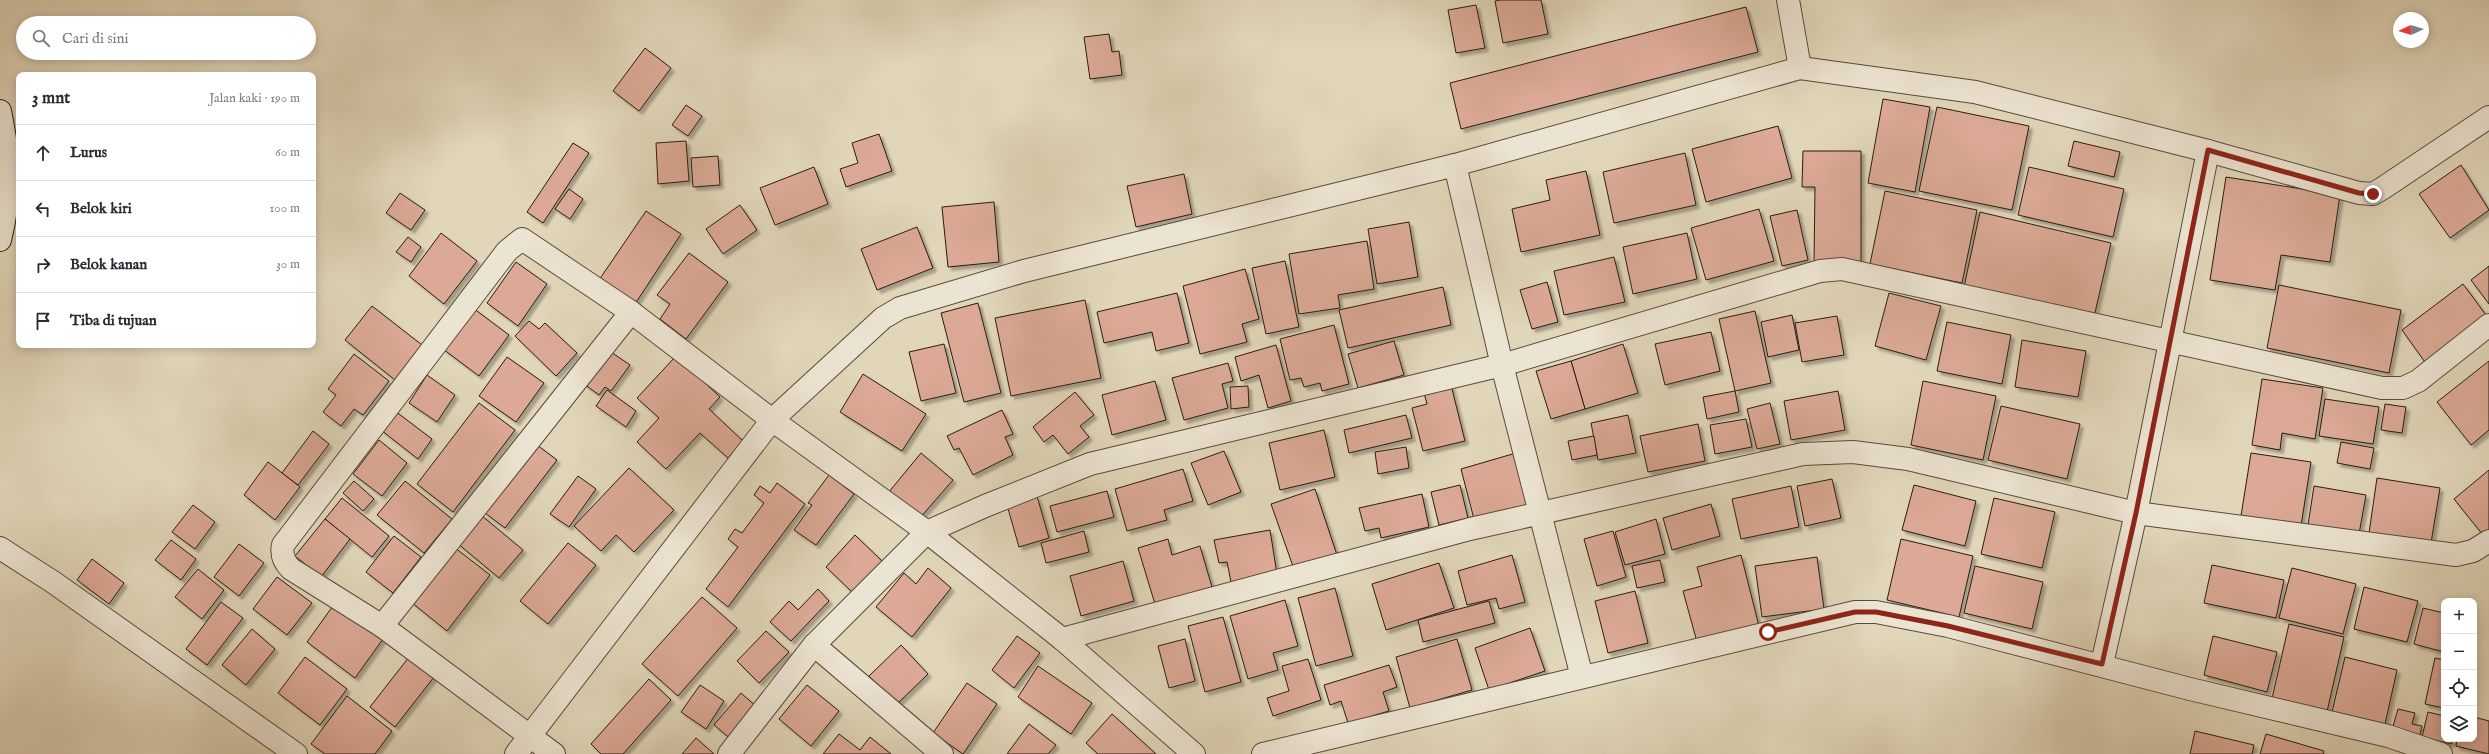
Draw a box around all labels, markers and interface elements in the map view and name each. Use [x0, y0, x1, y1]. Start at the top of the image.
north arrow [2393, 12, 2429, 48]
search box [16, 16, 316, 60]
icon: search [30, 27, 52, 49]
text: Cari di sini [62, 29, 129, 48]
text: 3 mnt [32, 88, 70, 109]
text: Jalan kaki · 190 m [209, 90, 300, 107]
icon: ahead [32, 142, 54, 164]
text: Lurus [70, 143, 107, 162]
text: 60 m [275, 144, 300, 161]
route end [2364, 185, 2382, 203]
icon: left [32, 198, 54, 220]
text: Belok kiri [70, 199, 132, 218]
text: 100 m [270, 200, 300, 217]
icon: right [32, 254, 54, 276]
text: Belok kanan [70, 255, 147, 274]
text: 30 m [276, 256, 300, 273]
icon: arrive [32, 310, 54, 332]
text: Tiba di tujuan [70, 311, 157, 330]
map controls [2441, 598, 2477, 742]
button: + [2441, 598, 2477, 634]
route start [1759, 623, 1777, 641]
button: − [2441, 634, 2477, 670]
button: locate [2441, 670, 2477, 706]
button: layers [2441, 706, 2477, 742]

